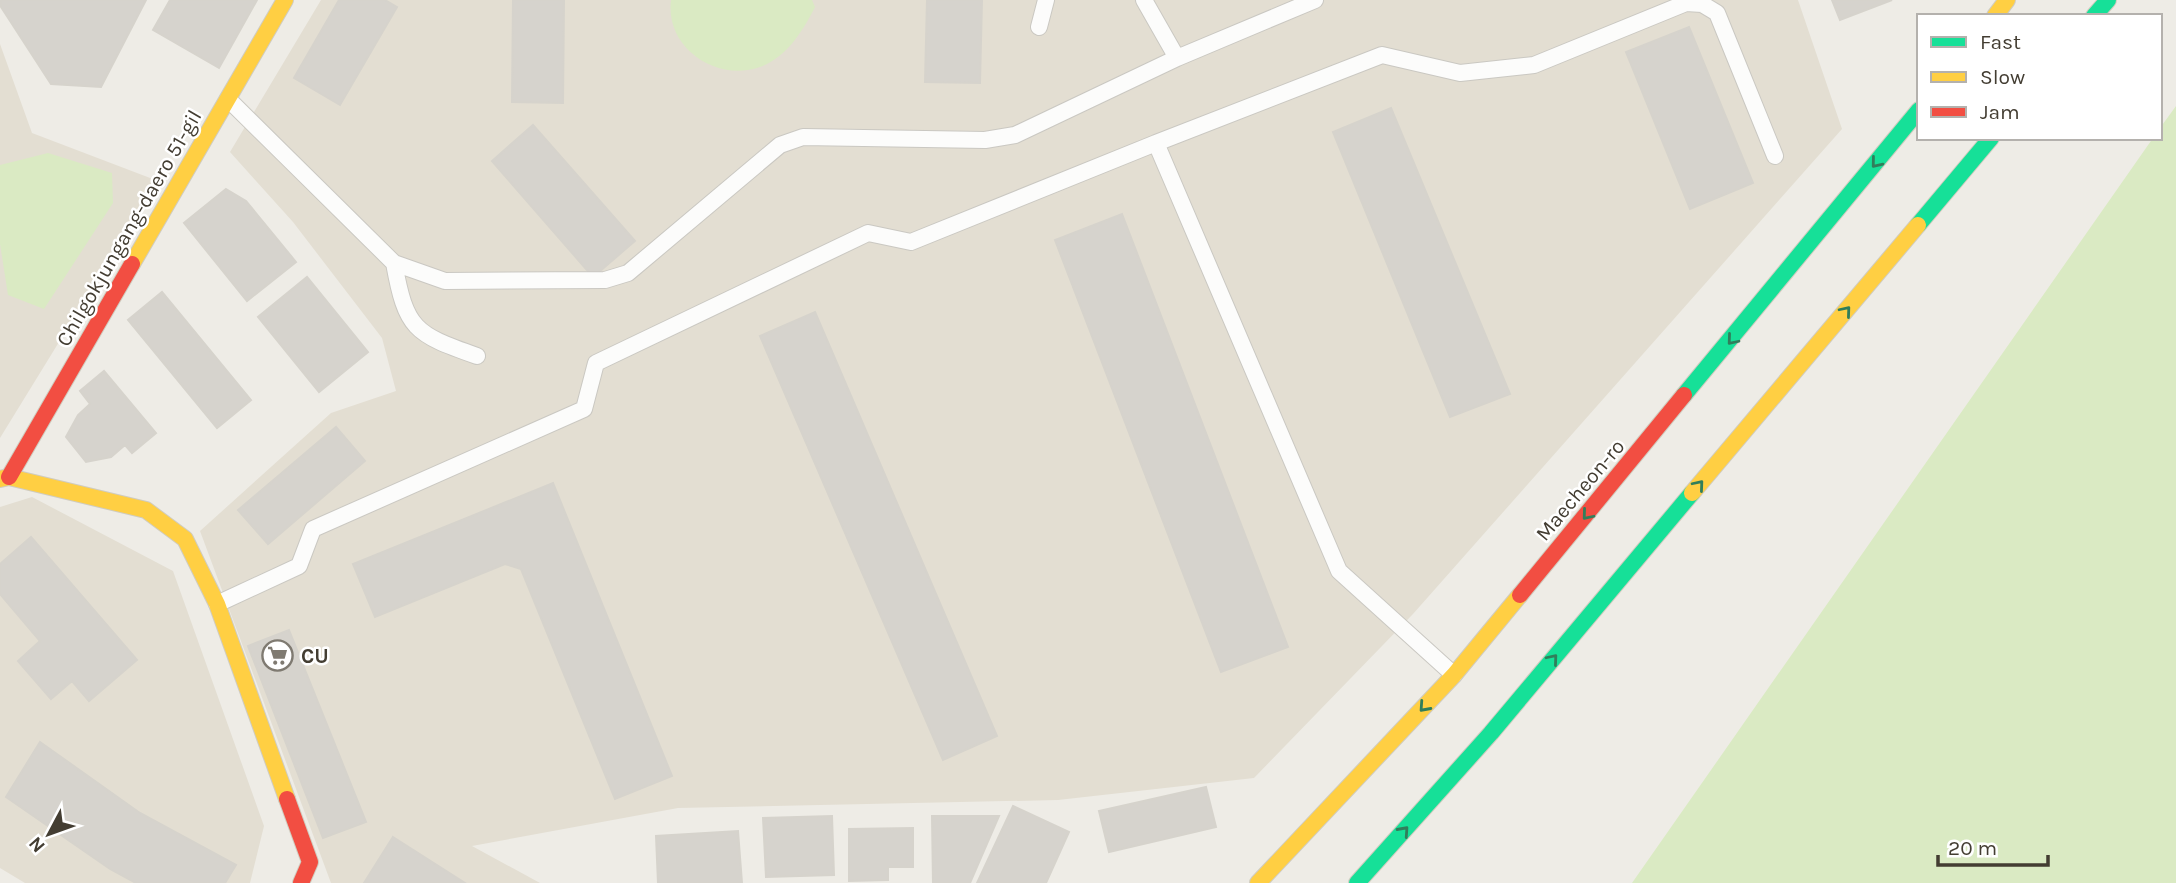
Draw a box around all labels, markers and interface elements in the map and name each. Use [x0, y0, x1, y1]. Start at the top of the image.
legend [1917, 14, 2162, 140]
text: Fast [1980, 30, 2021, 54]
text: Slow [1980, 65, 2025, 89]
text: Jam [1980, 100, 2020, 124]
street label: Chilgokjungang-daero 51-gil [51, 106, 207, 350]
one-way arrow [1872, 155, 1884, 168]
one-way arrow [1838, 306, 1850, 319]
one-way arrow [1728, 331, 1740, 344]
street label: Maecheon-ro [1531, 434, 1629, 546]
one-way arrow [1691, 480, 1704, 493]
one-way arrow [1582, 507, 1595, 519]
supermarket icon: CU [261, 639, 295, 673]
place label: CU [301, 644, 329, 668]
one-way arrow [1545, 654, 1557, 667]
one-way arrow [1420, 699, 1432, 712]
north arrow [14, 799, 84, 869]
scale bar [1938, 824, 2048, 868]
one-way arrow [1396, 826, 1408, 839]
text: N [24, 832, 50, 857]
text: 20 m [1948, 836, 1997, 860]

